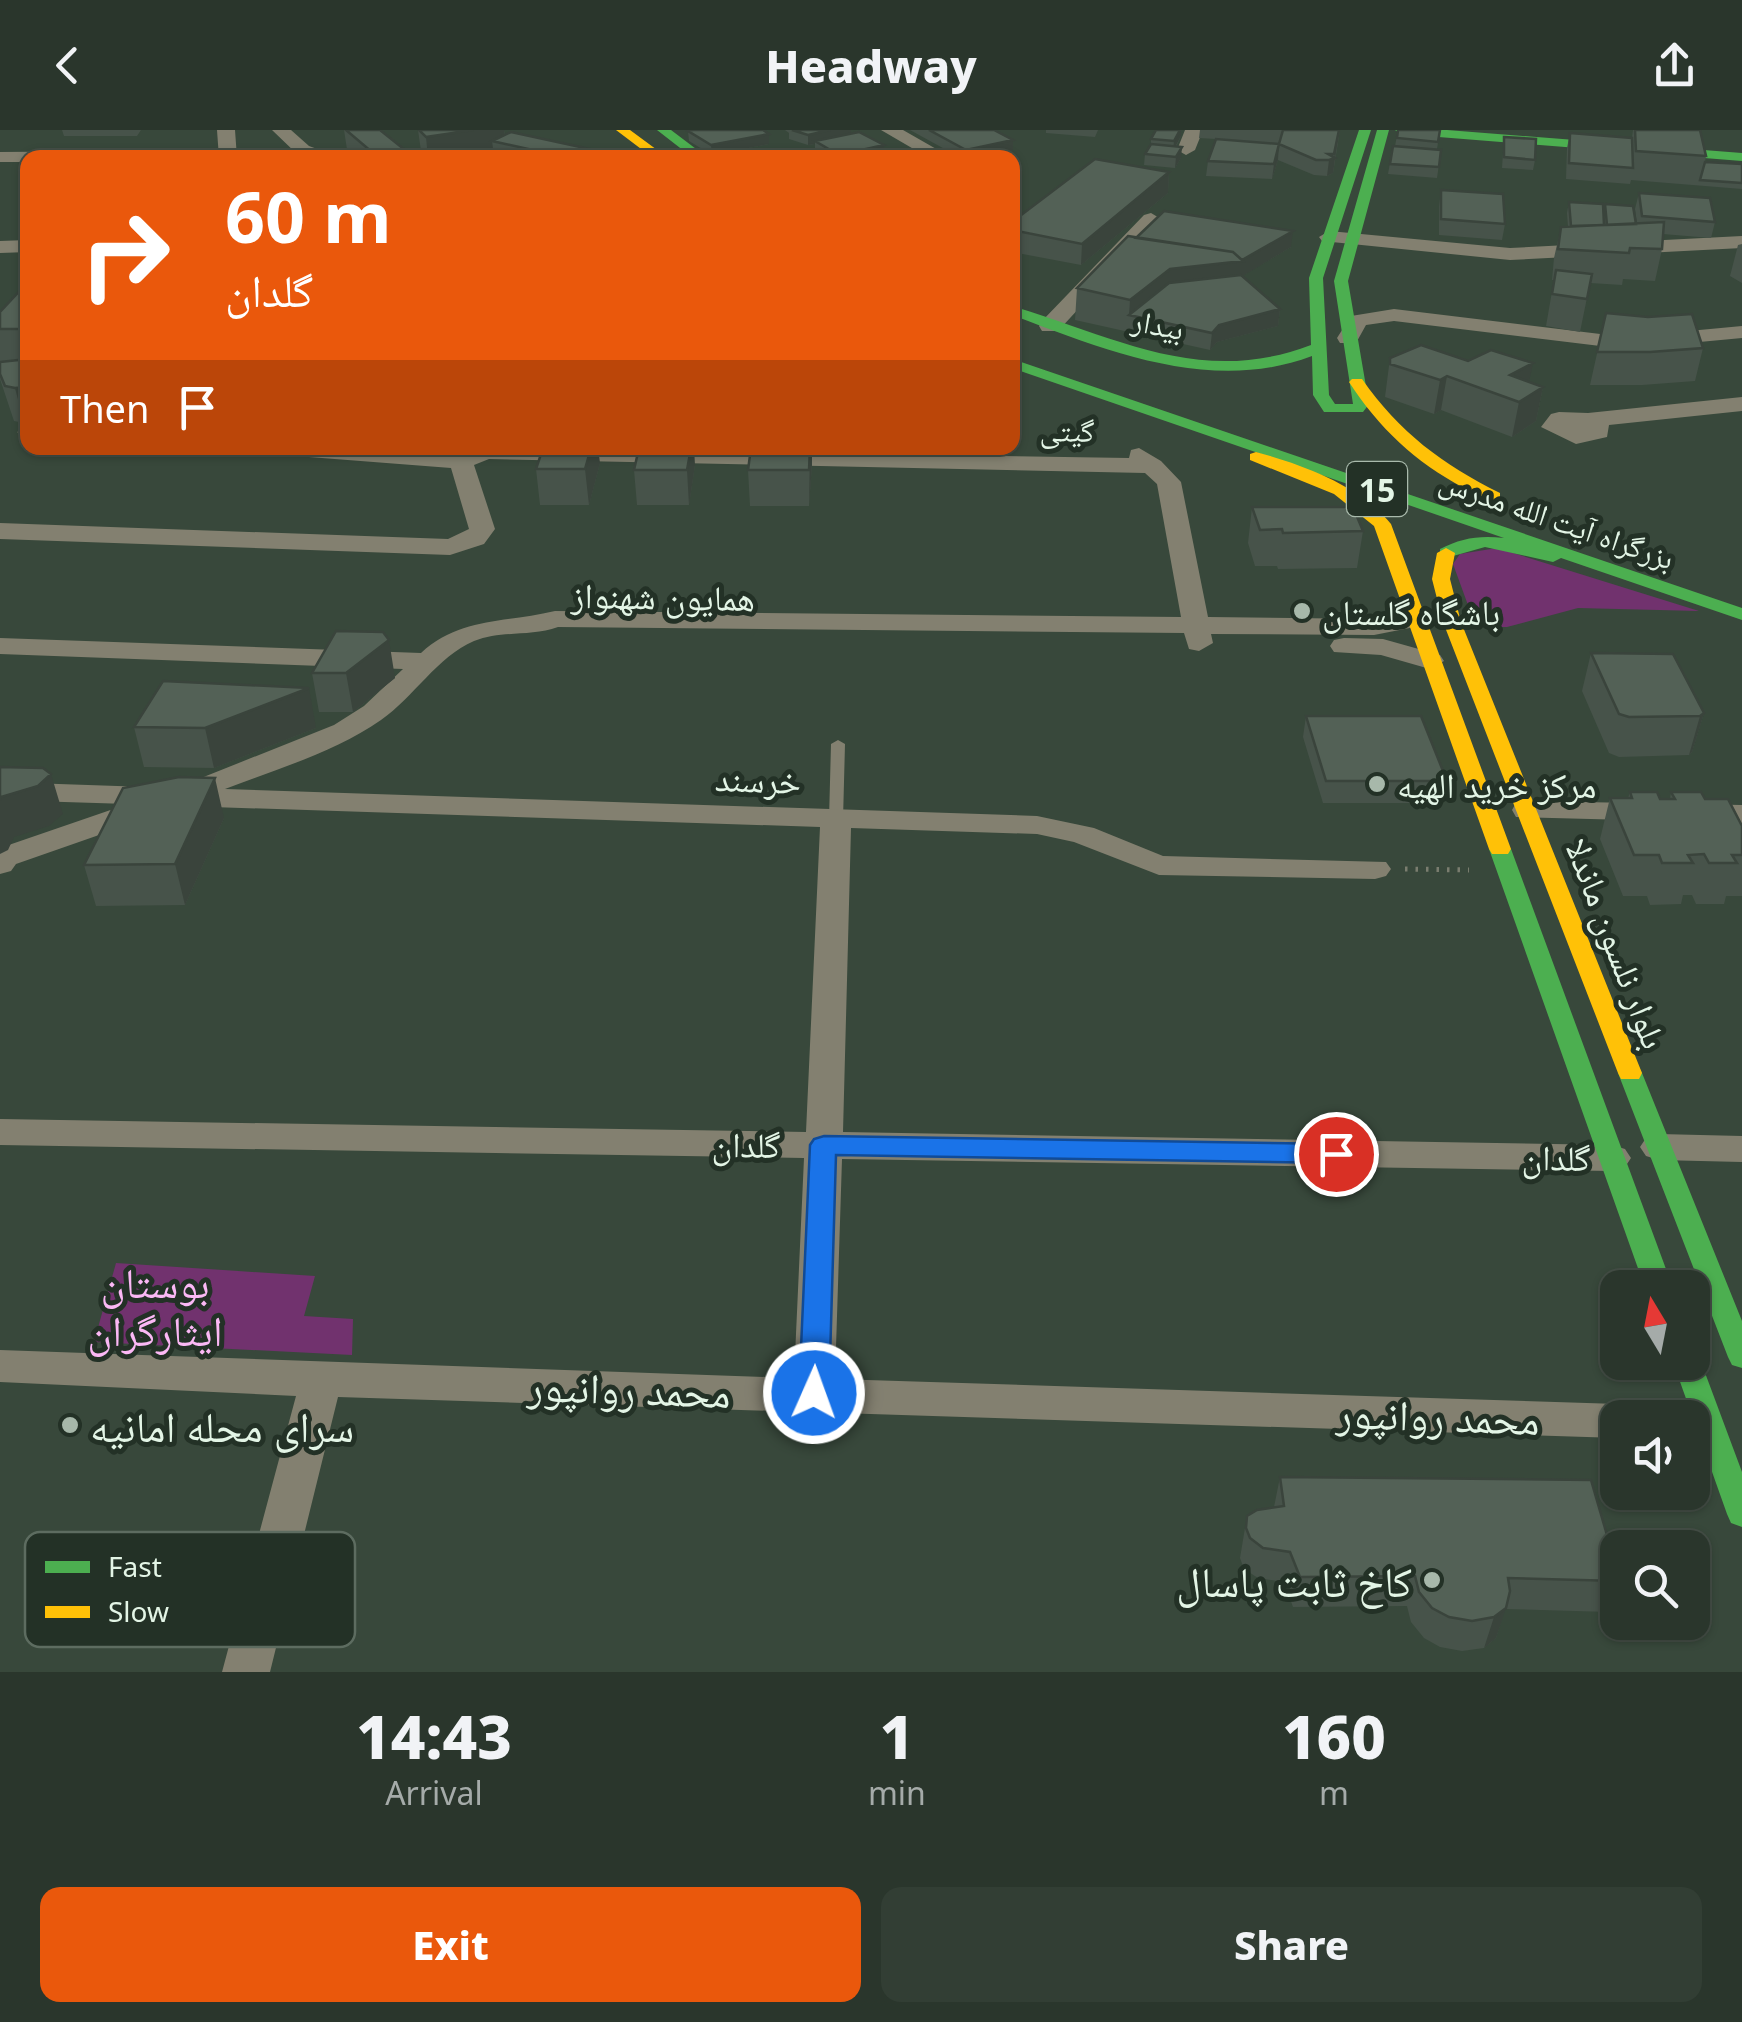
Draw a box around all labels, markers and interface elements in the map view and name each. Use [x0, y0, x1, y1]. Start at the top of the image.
text: Headway [765, 35, 977, 96]
icon: back [40, 38, 95, 93]
icon: share [1647, 38, 1702, 93]
text: 60 m [225, 168, 392, 264]
icon: right [60, 190, 190, 320]
text: گلدان [225, 259, 313, 320]
street label: بیدار [1128, 299, 1187, 349]
icon: arrive [170, 380, 225, 435]
text: Then [60, 382, 150, 434]
street label: گیتی [1039, 409, 1095, 451]
street label: بزرگراه آیت الله مدرس [1434, 460, 1680, 578]
road number: 15 [1347, 462, 1407, 516]
street label: همایون شهنواز [570, 571, 755, 621]
place label: باشگاه گلستان [1322, 588, 1500, 635]
marker: باشگاه گلستان [1291, 600, 1313, 622]
street label: خرسند [714, 754, 802, 804]
place label: مرکز خرید الهیه [1397, 761, 1596, 808]
marker: مرکز خرید الهیه [1366, 773, 1388, 795]
street label: بلوار نلسون ماندلا [1555, 831, 1679, 1055]
pin [1294, 1112, 1379, 1197]
street label: گلدان [711, 1120, 781, 1168]
icon: arrive [1309, 1127, 1364, 1182]
street label: گلدان [1521, 1133, 1591, 1181]
park label: بوستان ایثارگران [87, 1253, 223, 1358]
north arrow [1600, 1270, 1710, 1380]
map controls [1600, 1270, 1710, 1640]
position arrow [762, 1341, 866, 1445]
street label: محمد روانپور [525, 1356, 732, 1420]
street label: محمد روانپور [1334, 1383, 1541, 1447]
place label: سرای محله امانیه [90, 1397, 354, 1454]
button: sound [1600, 1400, 1710, 1510]
marker: سرای محله امانیه [59, 1414, 81, 1436]
button: search [1600, 1530, 1710, 1640]
legend [25, 1532, 355, 1647]
text: Fast [108, 1547, 162, 1585]
place label: کاخ ثابت پاسال [1176, 1552, 1412, 1609]
marker: کاخ ثابت پاسال [1421, 1569, 1443, 1591]
text: Slow [108, 1592, 169, 1630]
text: 14:43 [356, 1695, 512, 1777]
text: 1 [880, 1695, 914, 1777]
text: 160 [1282, 1695, 1386, 1777]
text: Arrival [385, 1771, 483, 1814]
text: min [868, 1771, 926, 1814]
text: m [1319, 1771, 1349, 1814]
button: Exit [40, 1887, 861, 2002]
button: Share [881, 1887, 1702, 2002]

